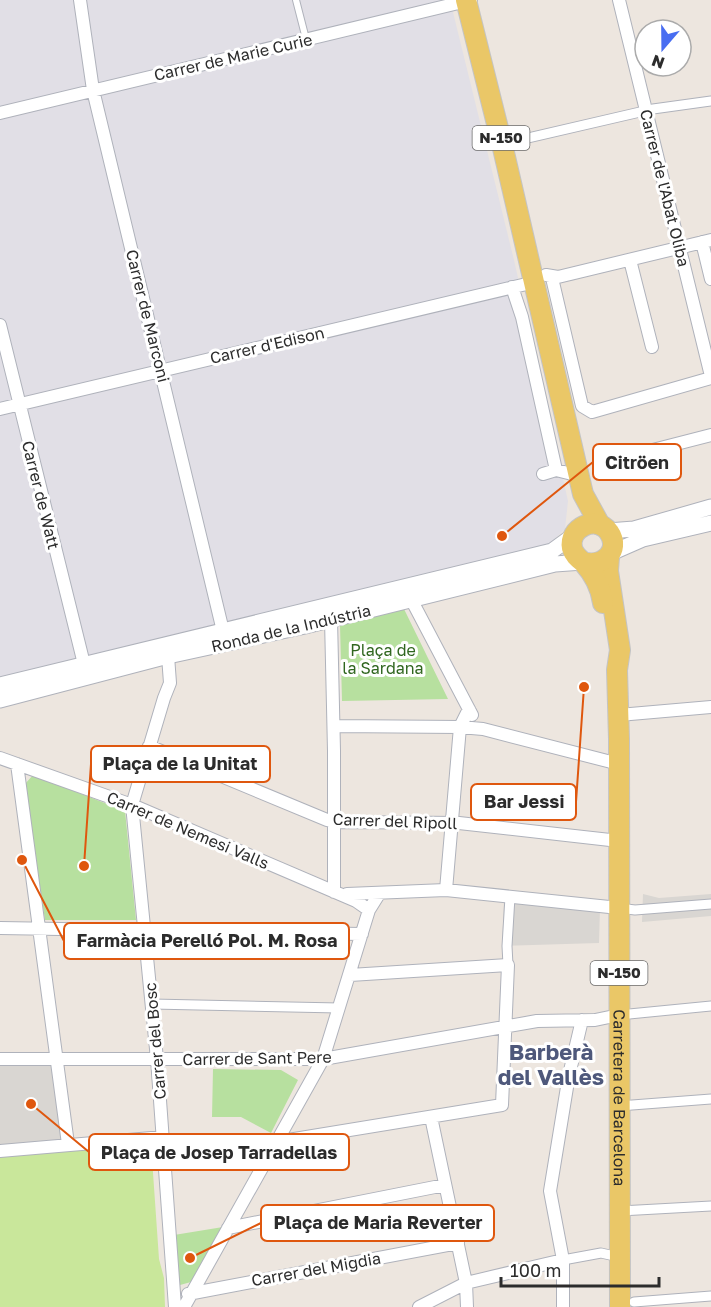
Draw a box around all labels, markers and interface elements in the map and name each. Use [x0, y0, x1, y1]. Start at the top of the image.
north arrow [633, 18, 693, 78]
street label: Carrer de Marie Curie [152, 29, 314, 85]
text: N [649, 51, 667, 74]
street label: Carrer de l'Abat Oliba [636, 107, 694, 269]
road number: N-150 [472, 126, 530, 150]
street label: Carrer de Marconi [122, 247, 174, 385]
street label: Carrer d'Edison [208, 322, 326, 368]
street label: Carrer de Watt [18, 439, 64, 551]
callout: Citröen [593, 444, 681, 480]
text: Citröen [605, 451, 669, 473]
street label: Ronda de la Indústria [209, 600, 373, 656]
park label: Plaça de la Sardana [342, 640, 424, 678]
callout: Plaça de la Unitat [91, 746, 270, 782]
text: Plaça de la Unitat [103, 752, 257, 774]
callout: Bar Jessi [471, 784, 576, 820]
street label: Carrer de Nemesi Valls [104, 787, 272, 873]
text: Bar Jessi [484, 790, 564, 812]
street label: Carrer del Ripoll [332, 809, 458, 833]
callout: Farmàcia Perelló Pol. M. Rosa [64, 923, 349, 959]
text: Farmàcia Perelló Pol. M. Rosa [77, 929, 337, 951]
road number: N-150 [590, 961, 648, 985]
street label: Carrer del Bosc [140, 981, 170, 1100]
street label: Carretera de Barcelona [609, 1009, 630, 1186]
district label: Barberà del Vallès [498, 1038, 604, 1090]
street label: Carrer de Sant Pere [182, 1047, 332, 1069]
callout: Plaça de Josep Tarradellas [89, 1134, 349, 1170]
text: Plaça de Josep Tarradellas [101, 1141, 337, 1163]
callout: Plaça de Maria Reverter [261, 1205, 494, 1241]
text: Plaça de Maria Reverter [273, 1211, 483, 1233]
street label: Carrer del Migdia [250, 1248, 382, 1290]
scale bar [501, 1250, 658, 1288]
text: 100 m [510, 1259, 561, 1281]

